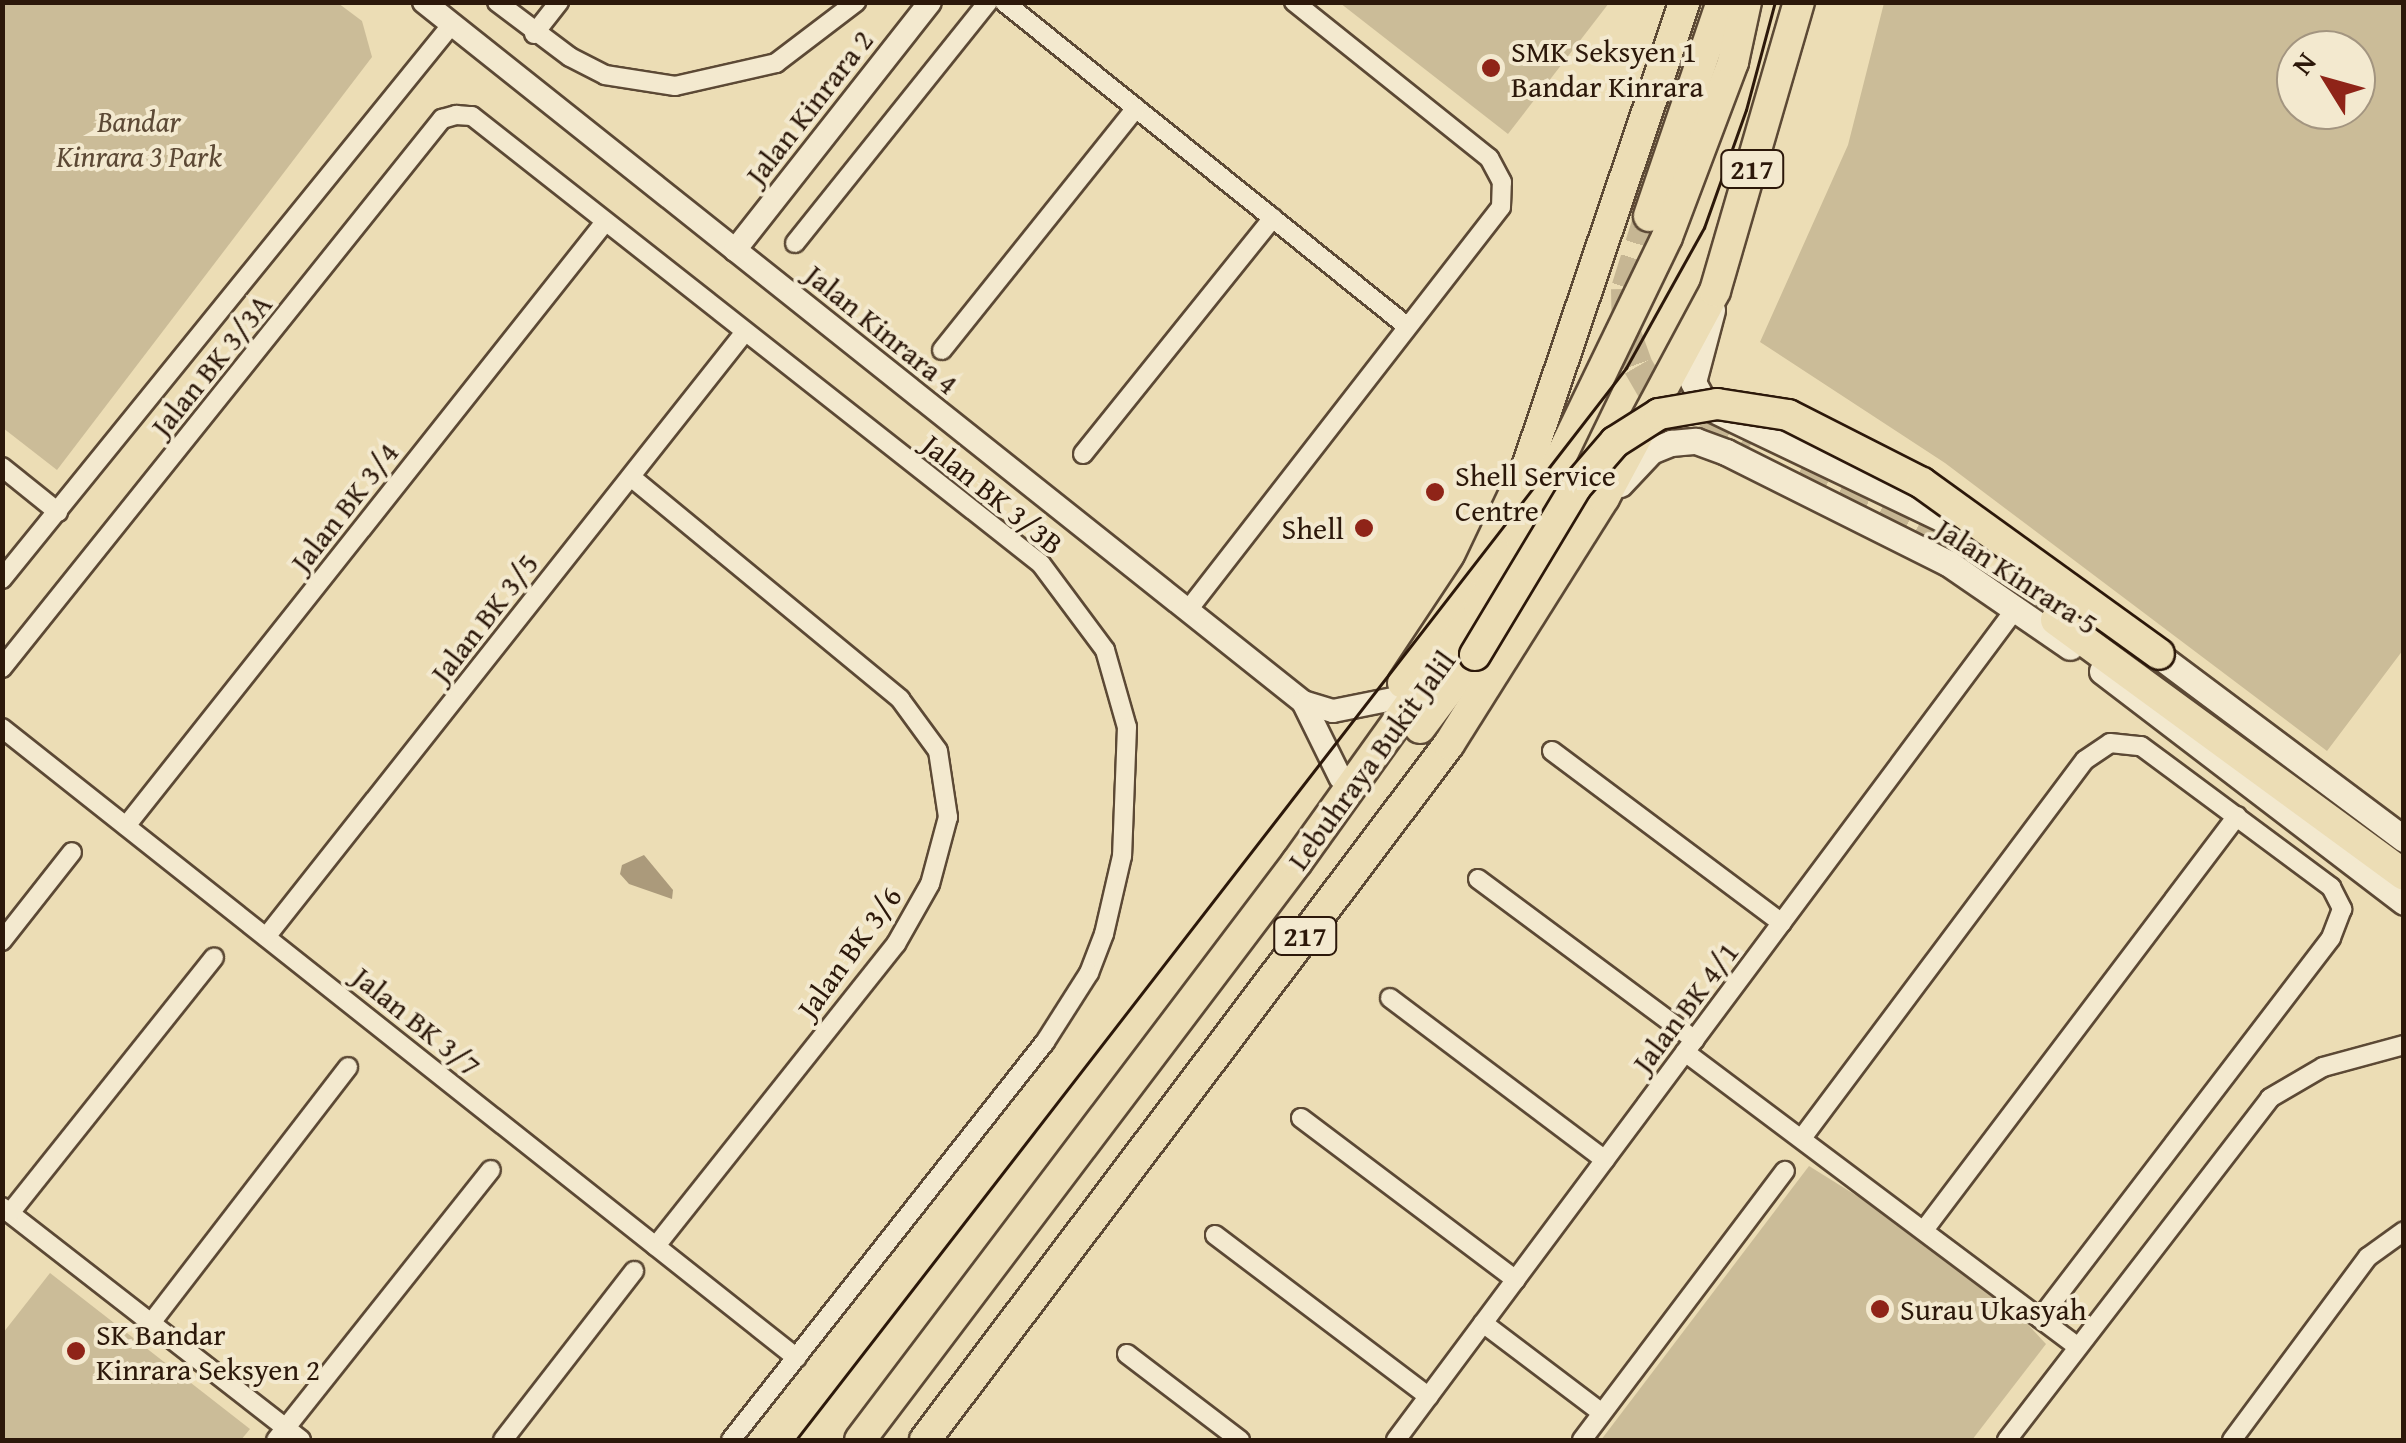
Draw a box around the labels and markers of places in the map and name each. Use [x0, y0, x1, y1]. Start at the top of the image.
place label: SMK Seksyen 1 Bandar Kinrara [1511, 33, 1704, 104]
marker: SMK Seksyen 1 Bandar Kinrara [1480, 57, 1502, 79]
place label: Shell Service Centre [1455, 457, 1616, 528]
marker: Shell Service Centre [1424, 481, 1446, 503]
place label: Shell [1282, 510, 1344, 546]
marker: Shell [1353, 517, 1375, 539]
place label: Surau Ukasyah [1900, 1291, 2087, 1327]
marker: Surau Ukasyah [1869, 1298, 1891, 1320]
place label: SK Bandar Kinrara Seksyen 2 [96, 1316, 320, 1386]
marker: SK Bandar Kinrara Seksyen 2 [65, 1340, 87, 1362]

